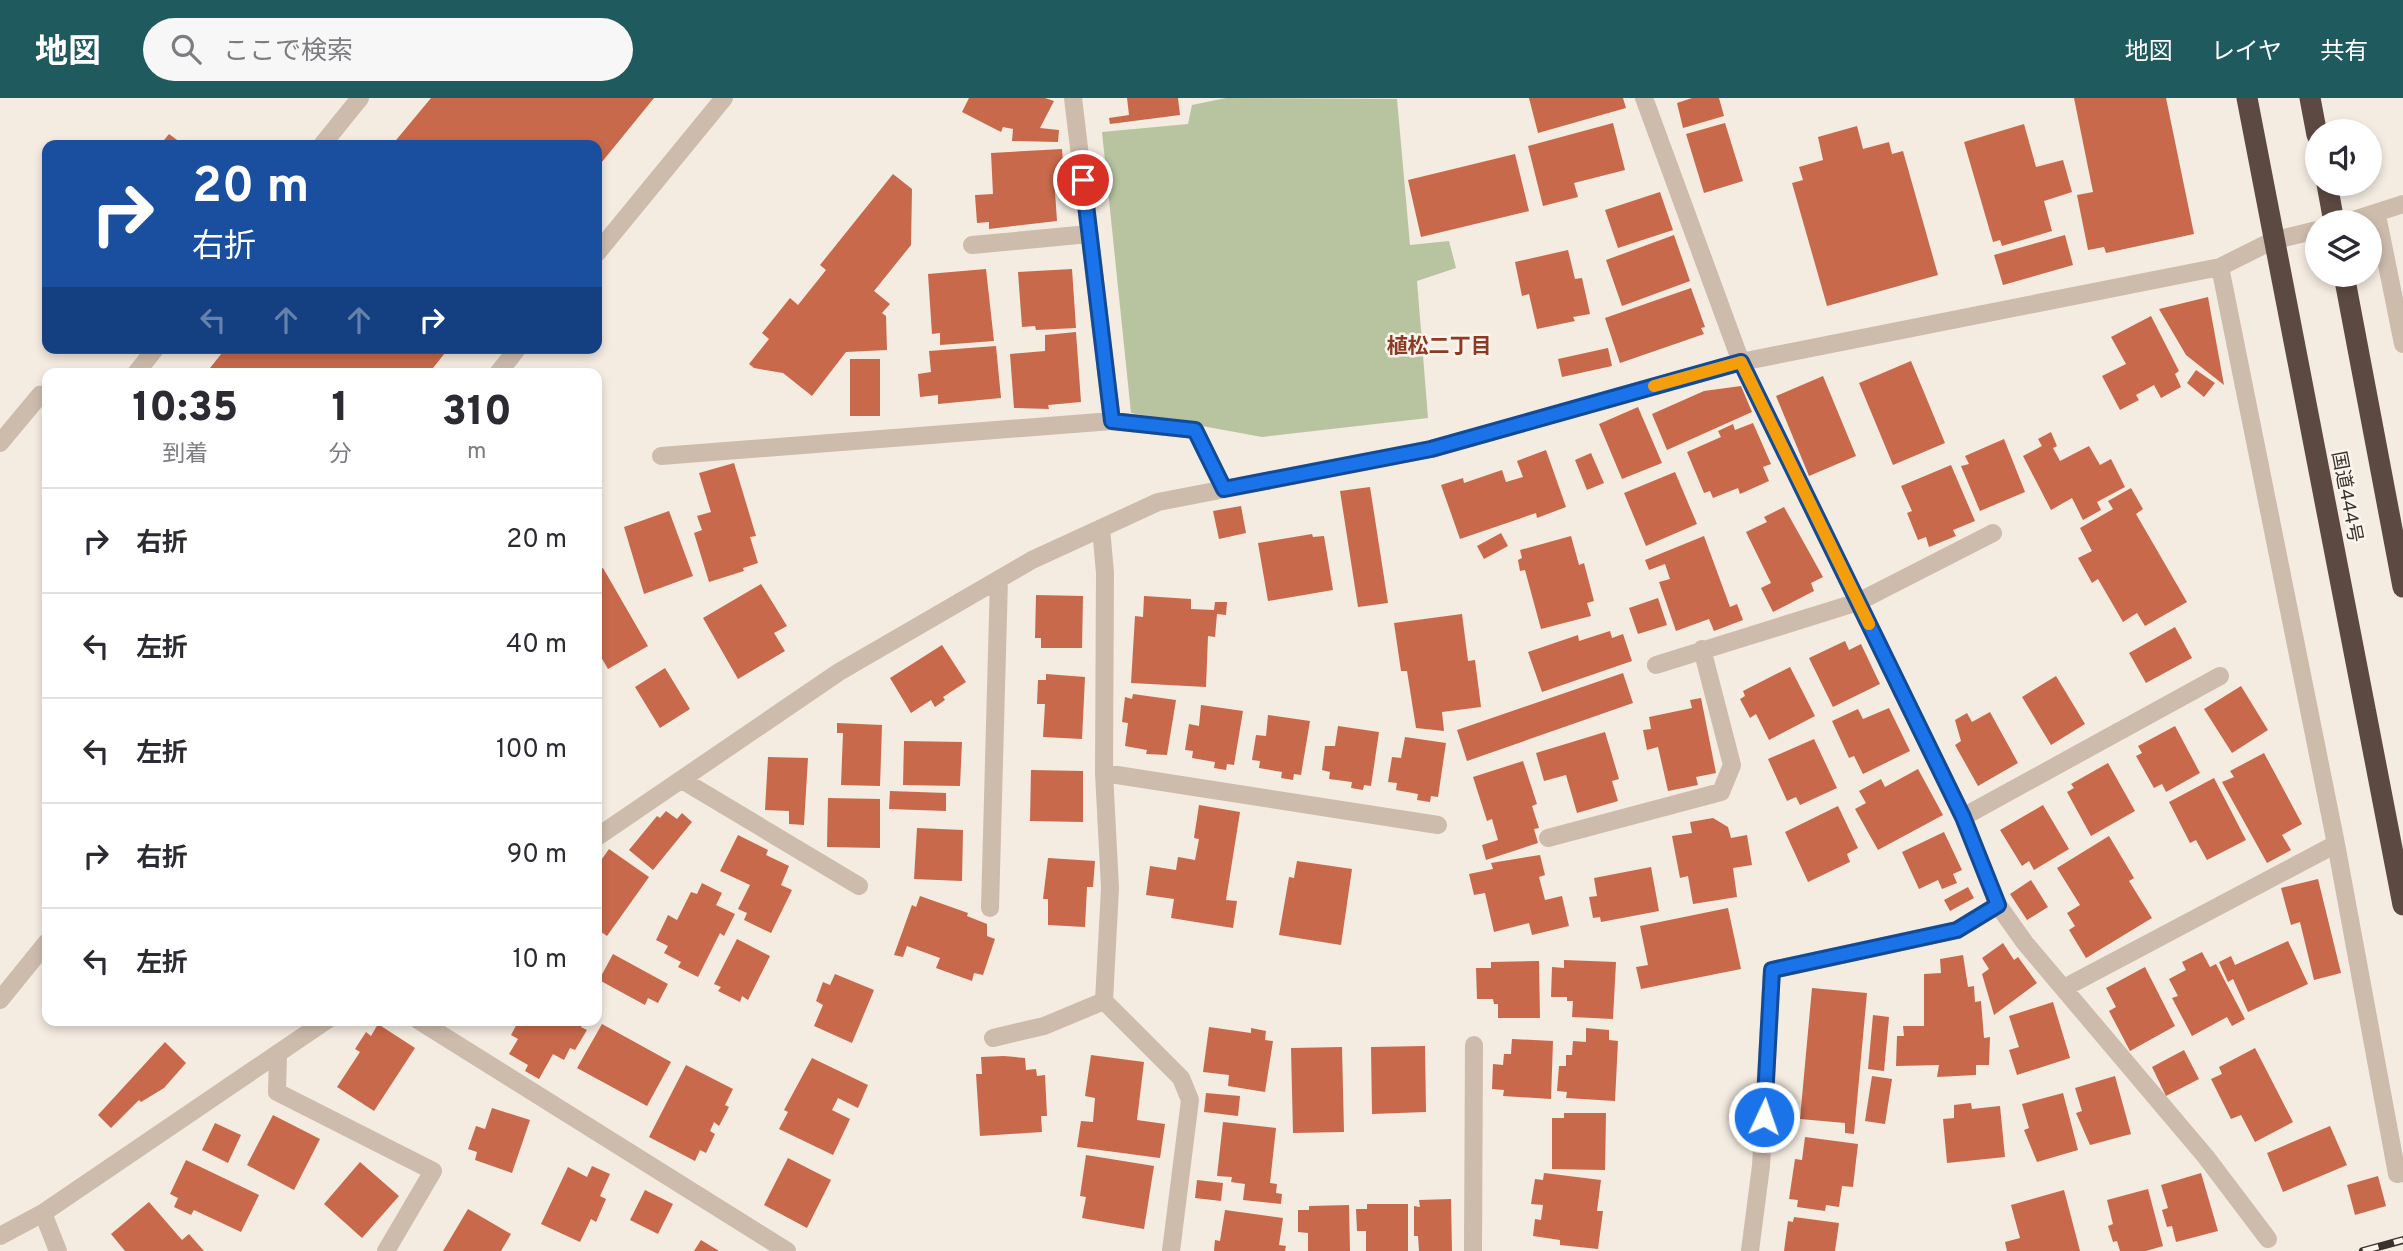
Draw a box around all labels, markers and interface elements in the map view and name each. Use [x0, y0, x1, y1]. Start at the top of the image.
search box [143, 18, 633, 81]
icon: search [167, 30, 205, 68]
text: 地図 [35, 33, 101, 75]
text: ここで検索 [223, 36, 353, 69]
text: 地図 [2125, 38, 2173, 68]
text: レイヤ [2211, 38, 2282, 68]
text: 共有 [2320, 38, 2368, 68]
map controls [2305, 119, 2382, 287]
button: sound [2305, 119, 2382, 196]
pin [1053, 150, 1113, 210]
text: 20 m [192, 158, 309, 220]
icon: arrive [1064, 161, 1102, 199]
icon: right [77, 168, 168, 259]
button: layers [2305, 210, 2382, 287]
text: 右折 [192, 228, 256, 268]
icon: left [194, 301, 232, 339]
icon: ahead [267, 301, 305, 339]
icon: ahead [340, 301, 378, 339]
icon: right [413, 301, 451, 339]
district label: 植松二丁目 [1387, 334, 1492, 361]
text: 10:35 [132, 383, 238, 436]
text: 1 [331, 383, 349, 436]
text: 310 [442, 387, 512, 440]
text: m [467, 438, 486, 467]
text: 到着 [162, 441, 208, 470]
text: 分 [329, 441, 352, 470]
street label: 国道444号 [2325, 449, 2367, 545]
icon: right [77, 522, 115, 560]
text: 20 m [506, 524, 567, 557]
text: 右折 [136, 528, 188, 561]
icon: left [77, 627, 115, 665]
text: 40 m [506, 629, 567, 662]
text: 左折 [136, 633, 188, 666]
icon: left [77, 732, 115, 770]
text: 100 m [496, 734, 567, 767]
text: 左折 [136, 738, 188, 771]
icon: right [77, 837, 115, 875]
text: 90 m [507, 839, 567, 872]
text: 右折 [136, 843, 188, 876]
icon: left [77, 942, 115, 980]
text: 10 m [512, 944, 567, 977]
text: 左折 [136, 948, 188, 981]
position arrow [1727, 1080, 1801, 1154]

